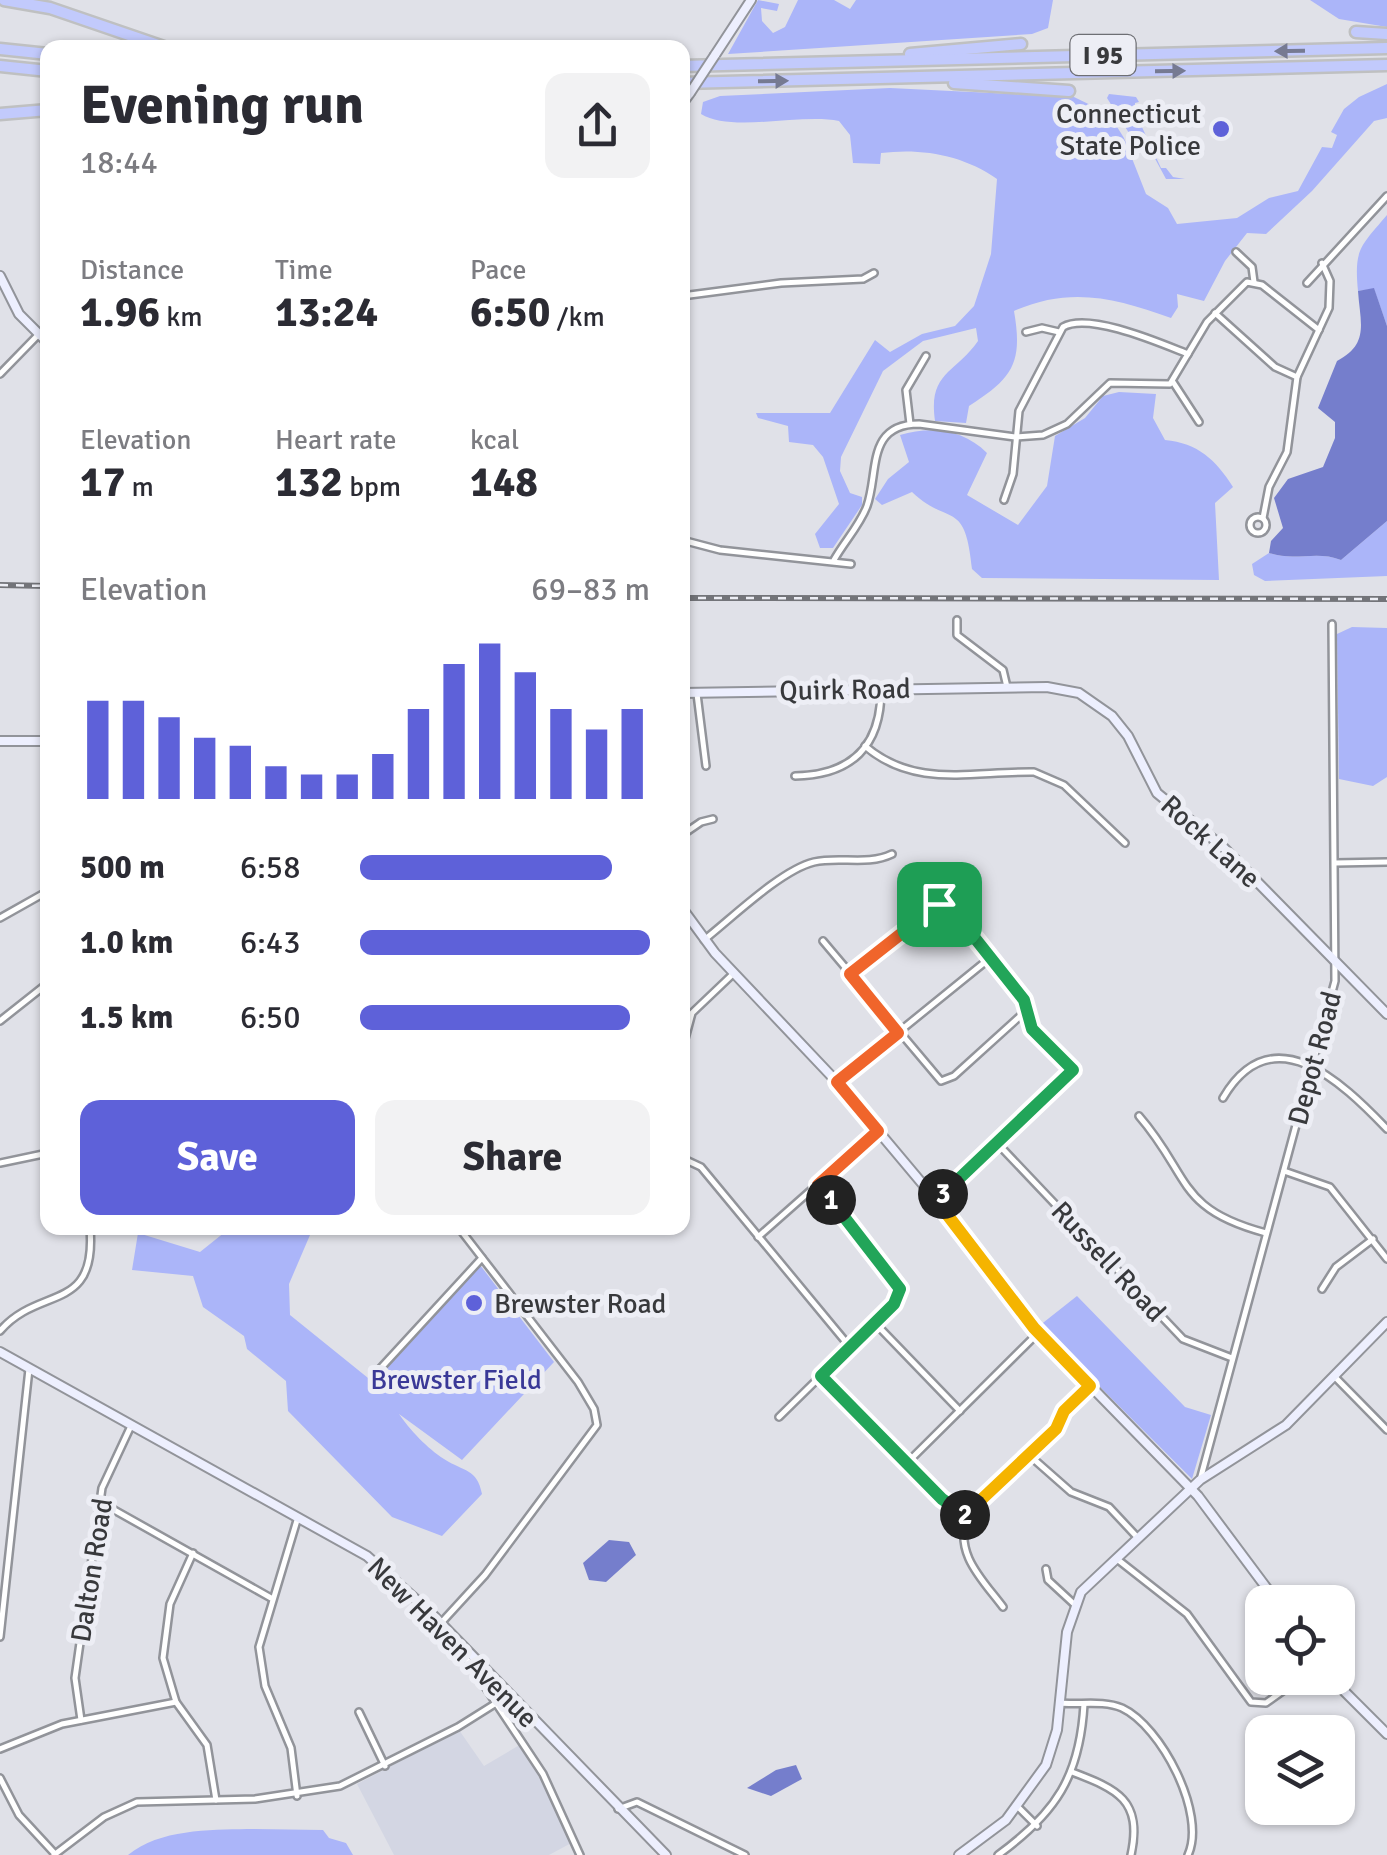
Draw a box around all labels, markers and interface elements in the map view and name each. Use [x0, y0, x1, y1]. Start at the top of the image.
road number: I 95 [1070, 35, 1136, 75]
one-way arrow [1273, 43, 1305, 59]
one-way arrow [1155, 62, 1187, 78]
text: Evening run [80, 71, 364, 139]
one-way arrow [757, 72, 789, 88]
button: share [545, 73, 650, 178]
place label: Connecticut State Police [1056, 97, 1201, 163]
marker: Connecticut State Police [1210, 118, 1232, 140]
text: 18:44 [80, 143, 158, 182]
text: Distance [80, 253, 184, 287]
text: Time [275, 253, 333, 287]
text: Pace [470, 253, 526, 287]
text: 1.96 [80, 287, 160, 338]
text: 13:24 [275, 287, 378, 338]
text: 6:50 [470, 287, 550, 338]
text: km [160, 300, 203, 334]
text: /km [550, 300, 605, 334]
text: Elevation [80, 423, 192, 457]
text: Heart rate [275, 423, 397, 457]
text: kcal [470, 423, 519, 457]
text: 17 [80, 457, 125, 508]
text: 132 [275, 457, 343, 508]
text: 148 [470, 457, 538, 508]
text: m [125, 470, 154, 504]
text: bpm [343, 470, 401, 504]
text: Elevation [80, 570, 207, 609]
text: 69–83 m [531, 570, 650, 609]
street label: Quirk Road [779, 672, 911, 708]
street label: Rock Lane [1154, 788, 1267, 895]
text: 500 m [80, 848, 165, 887]
text: 6:58 [240, 848, 300, 887]
pin [897, 862, 982, 947]
icon: arrive [912, 877, 967, 932]
text: 1.0 km [80, 923, 173, 962]
text: 6:43 [240, 923, 300, 962]
street label: Depot Road [1281, 988, 1349, 1129]
text: 1.5 km [80, 998, 173, 1037]
text: 6:50 [240, 998, 300, 1037]
button: Save [80, 1100, 355, 1215]
button: Share [375, 1100, 650, 1215]
pin: 3 [918, 1169, 968, 1219]
pin: 1 [806, 1175, 856, 1225]
text: 3 [935, 1177, 951, 1211]
text: 1 [823, 1183, 839, 1217]
street label: Russell Road [1044, 1194, 1173, 1329]
place label: Brewster Road [494, 1287, 666, 1321]
marker: Brewster Road [463, 1292, 485, 1314]
park label: Brewster Field [370, 1363, 542, 1397]
pin: 2 [940, 1490, 990, 1540]
street label: Dalton Road [64, 1496, 120, 1645]
text: 2 [957, 1498, 973, 1532]
street label: New Haven Avenue [360, 1550, 545, 1735]
map controls [1245, 1585, 1355, 1825]
button: locate [1245, 1585, 1355, 1695]
button: layers [1245, 1715, 1355, 1825]

